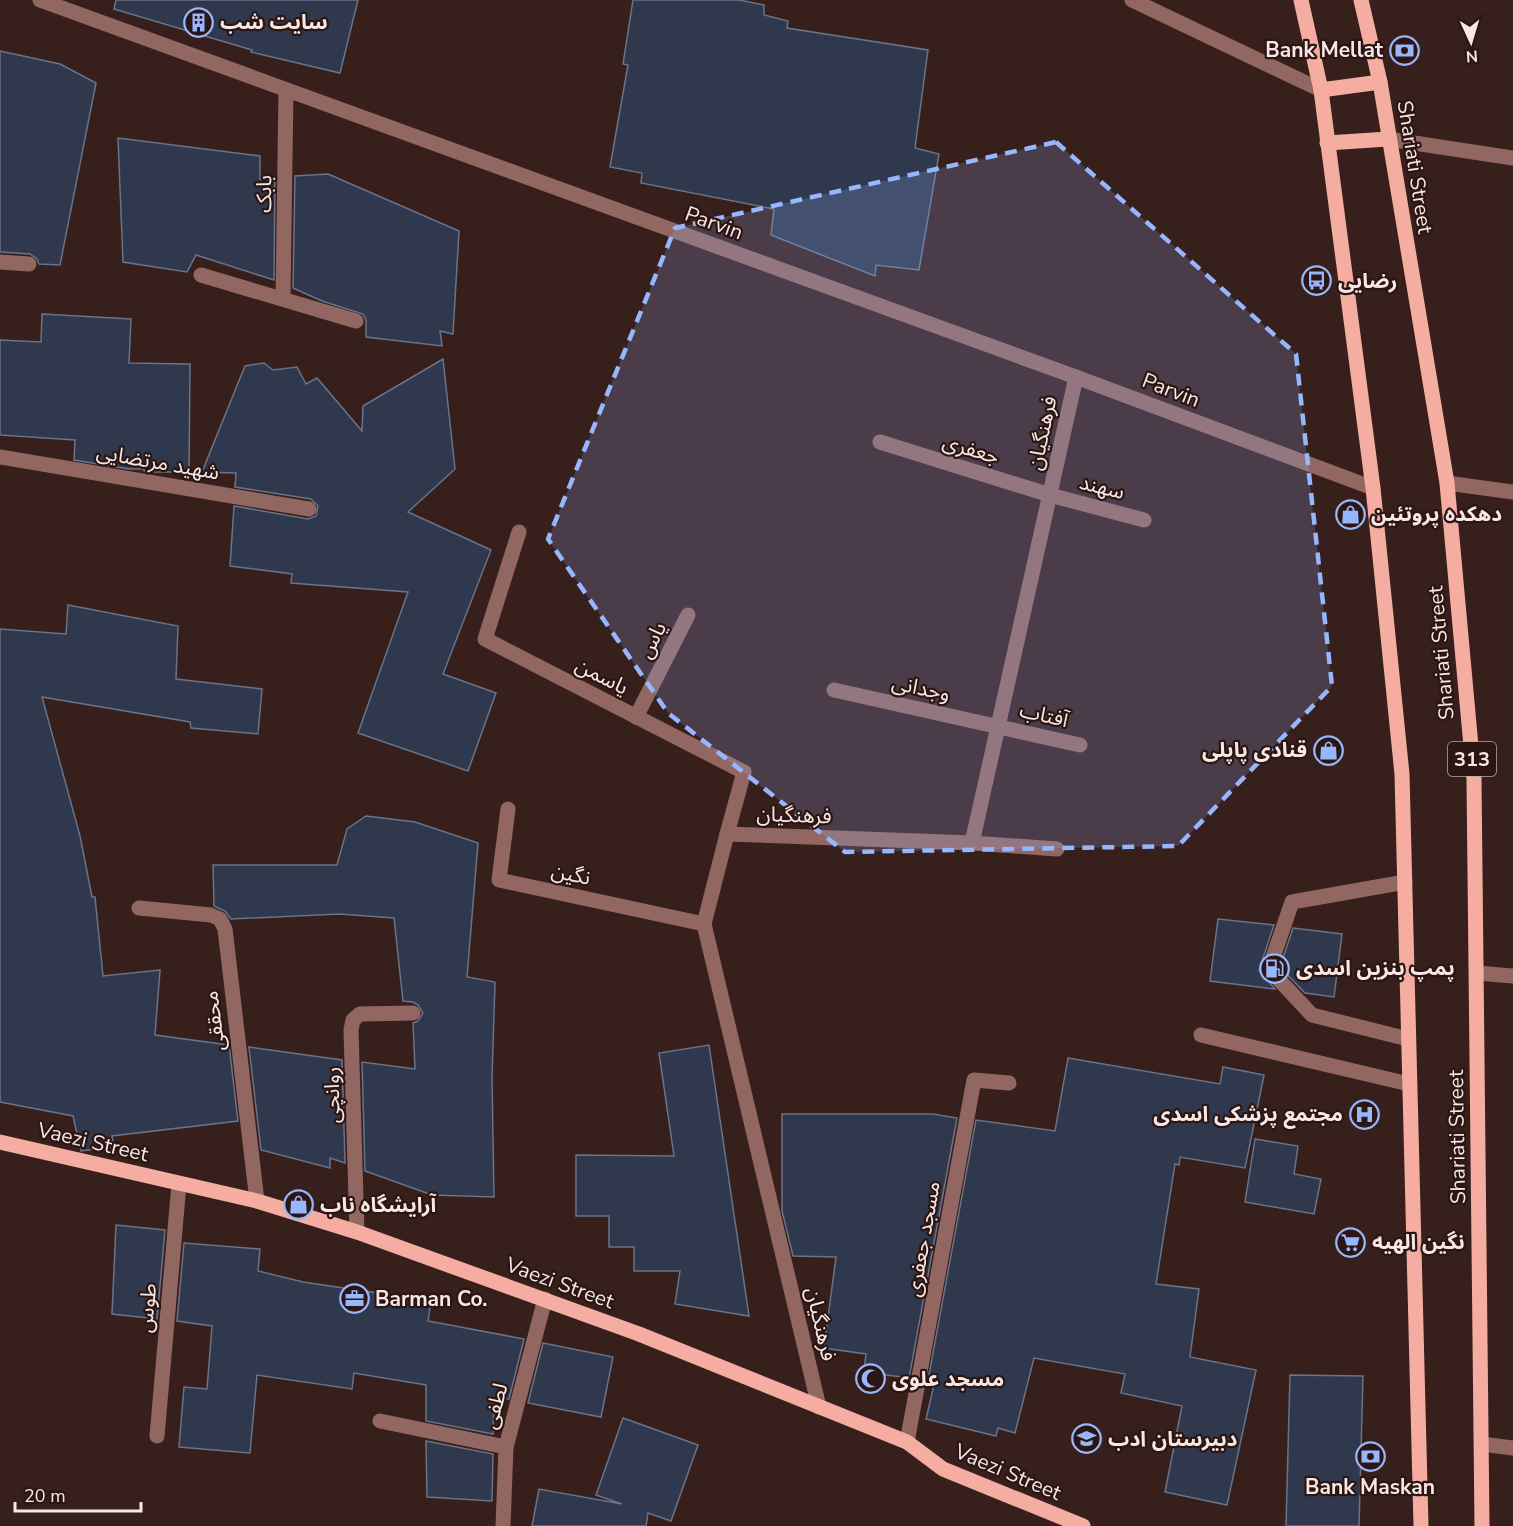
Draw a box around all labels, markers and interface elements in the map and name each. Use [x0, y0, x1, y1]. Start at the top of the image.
building icon: سایت شب [183, 6, 215, 38]
place label: سایت شب [220, 8, 328, 36]
north arrow [1441, 12, 1501, 72]
bank icon: Bank Mellat [1388, 34, 1420, 66]
place label: Bank Mellat [1265, 36, 1384, 64]
text: N [1465, 45, 1479, 67]
street label: Shariati Street [1391, 98, 1439, 236]
street label: بابک [250, 175, 278, 213]
street label: Parvin [681, 200, 747, 246]
bus stop icon: رضایی [1301, 265, 1333, 297]
place label: رضایی [1338, 267, 1397, 295]
street label: Parvin [1138, 366, 1204, 414]
street label: فرهنگیان [1020, 393, 1064, 473]
street label: جعفری [939, 427, 1003, 471]
street label: شهید مرتضایی [94, 437, 222, 487]
street label: سهند [1077, 468, 1127, 506]
shop icon: دهکده پروتئین [1334, 498, 1366, 530]
place label: دهکده پروتئین [1371, 500, 1502, 528]
street label: Shariati Street [1421, 584, 1461, 721]
street label: یاس [631, 617, 673, 663]
street label: یاسمن [571, 651, 633, 701]
street label: وجدانی [889, 668, 953, 708]
street label: آفتاب [1017, 696, 1072, 734]
shop icon: قنادی پاپلی [1312, 734, 1344, 766]
place label: قنادی پاپلی [1202, 736, 1307, 764]
road number: 313 [1448, 742, 1496, 776]
street label: فرهنگیان [756, 800, 832, 830]
street label: نگین [549, 856, 593, 892]
fuel station icon: پمپ بنزین اسدی [1259, 952, 1291, 984]
place label: پمپ بنزین اسدی [1296, 954, 1455, 982]
street label: محققی [196, 989, 232, 1053]
street label: روانچی [318, 1066, 346, 1124]
street label: Shariati Street [1442, 1069, 1472, 1204]
hospital icon: مجتمع پزشکی اسدی [1348, 1098, 1380, 1130]
place label: مجتمع پزشکی اسدی [1153, 1100, 1343, 1129]
street label: Vaezi Street [34, 1115, 152, 1168]
street label: مسجد جعفری [899, 1179, 947, 1299]
shop icon: آرایشگاه ناب [283, 1189, 315, 1221]
place label: آرایشگاه ناب [320, 1191, 437, 1219]
supermarket icon: نگین الهیه [1335, 1226, 1367, 1258]
place label: نگین الهیه [1372, 1228, 1465, 1256]
street label: Vaezi Street [501, 1250, 618, 1316]
street label: طوس [131, 1282, 163, 1334]
office icon: Barman Co. [338, 1283, 370, 1315]
street label: فرهنگیان [799, 1284, 843, 1364]
place label: Barman Co. [375, 1285, 487, 1313]
mosque icon: مسجد علوی [855, 1363, 887, 1395]
place label: مسجد علوی [892, 1365, 1004, 1393]
street label: لطفی [475, 1380, 515, 1432]
school or university icon: دبیرستان ادب [1071, 1423, 1103, 1455]
place label: دبیرستان ادب [1108, 1425, 1238, 1453]
street label: Vaezi Street [950, 1437, 1066, 1507]
bank icon: Bank Maskan [1354, 1440, 1386, 1472]
place label: Bank Maskan [1305, 1473, 1435, 1501]
scale bar [15, 1475, 141, 1513]
text: 20 m [24, 1484, 66, 1508]

